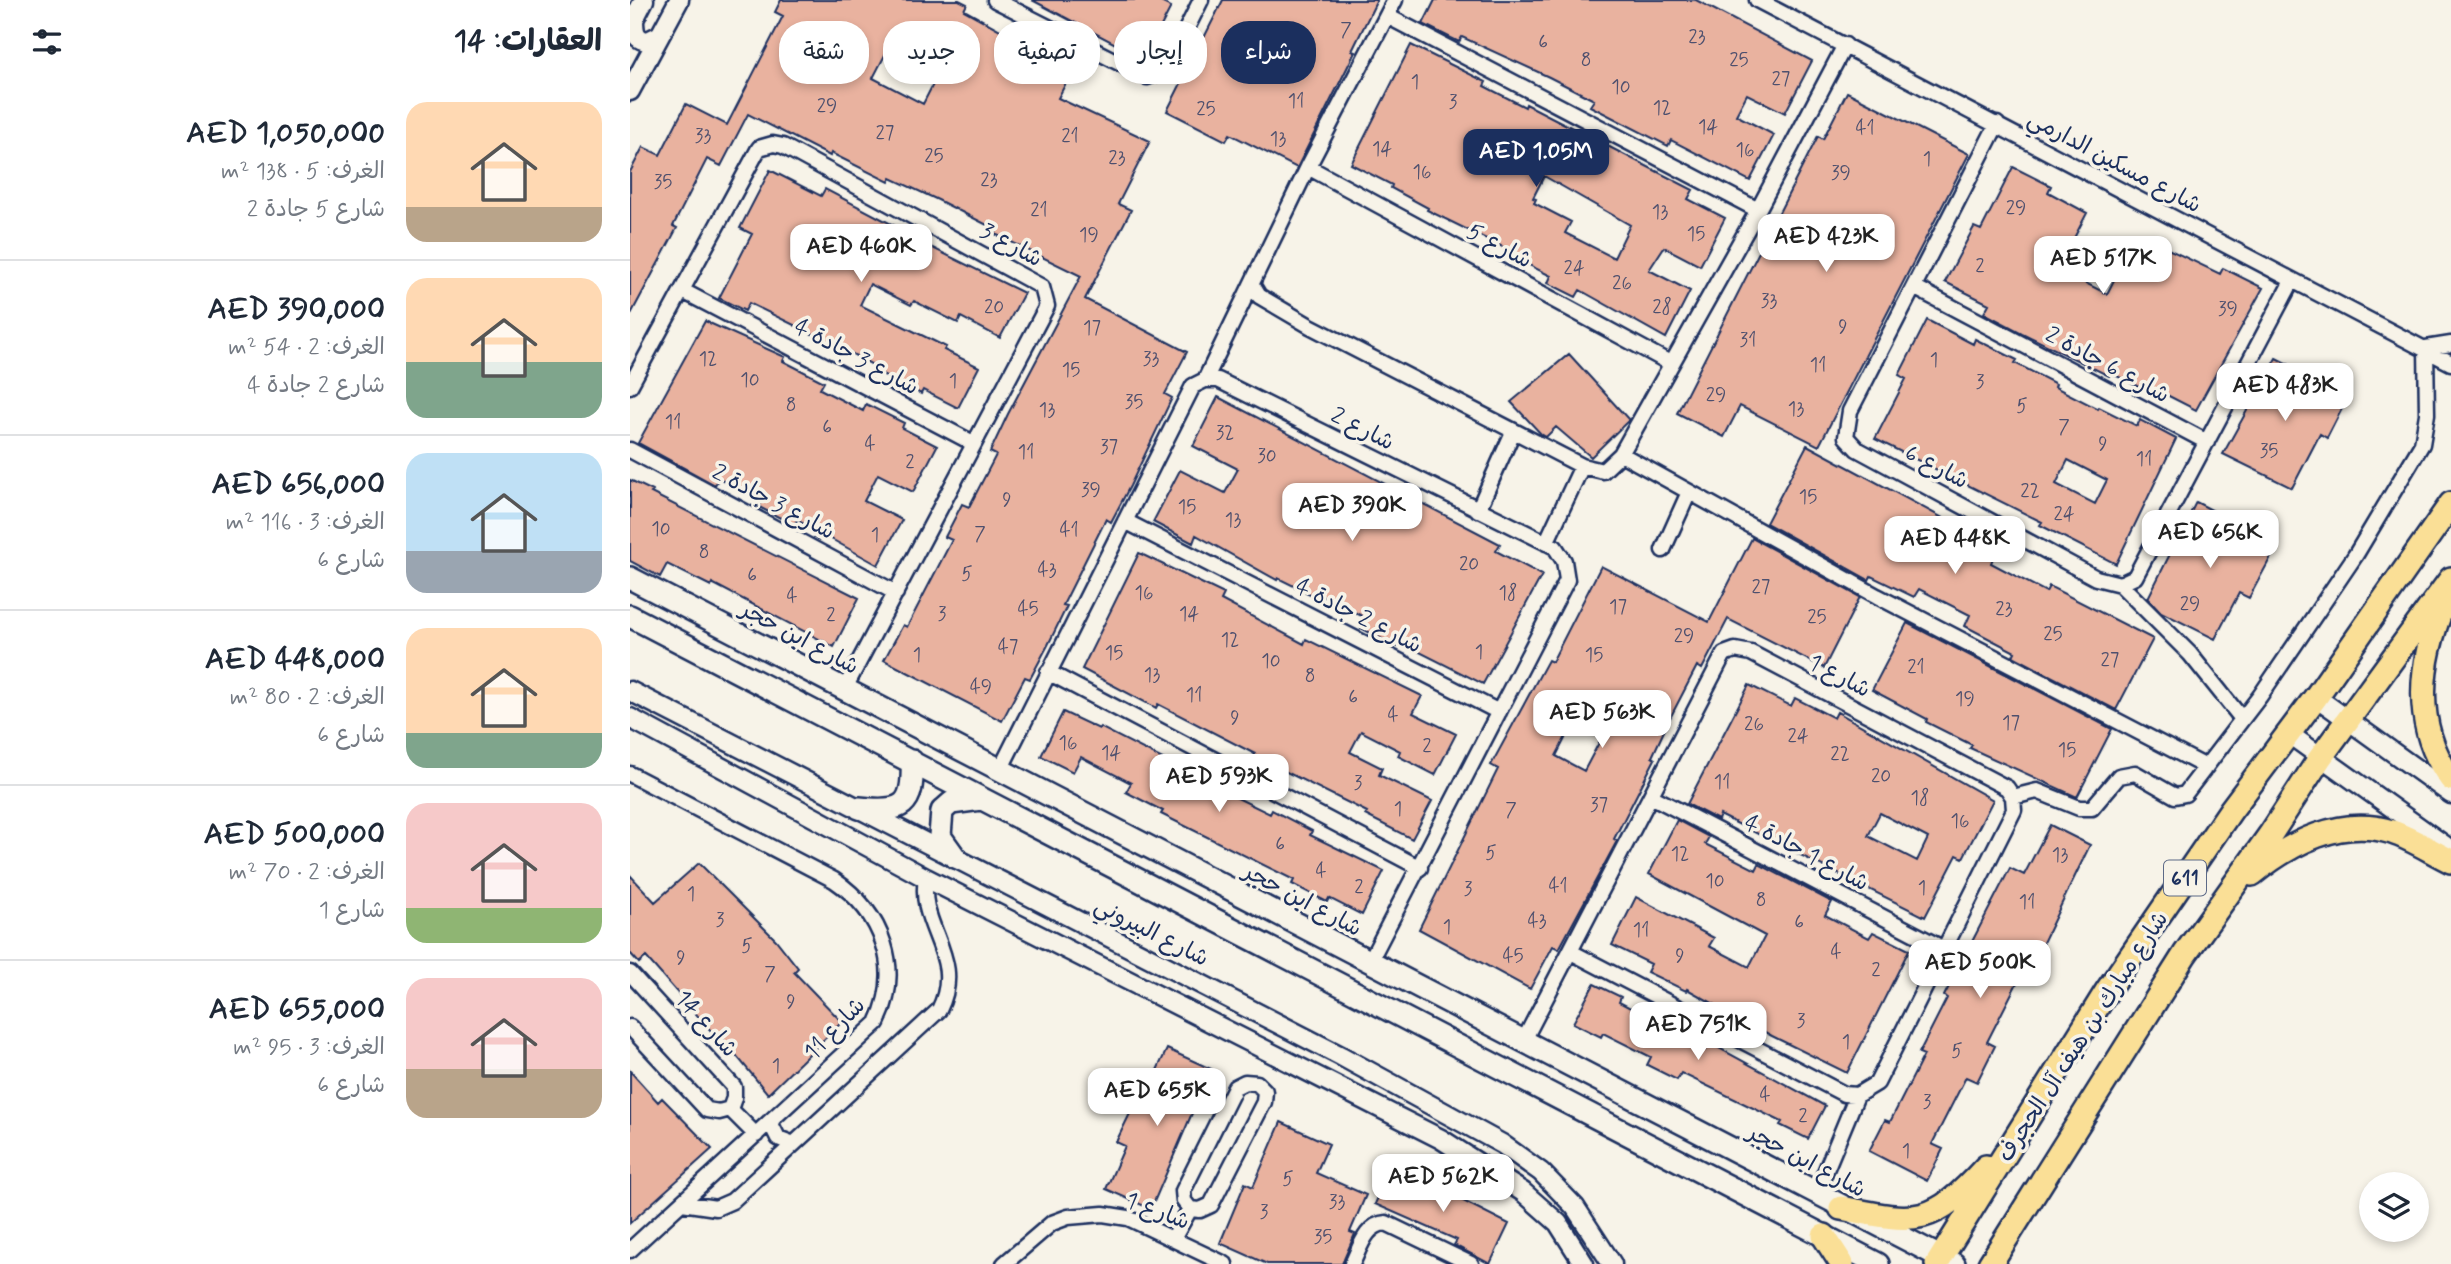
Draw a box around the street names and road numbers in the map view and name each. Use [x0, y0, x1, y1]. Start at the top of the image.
street label: شارع مسكين الدارمي [2020, 104, 2206, 225]
street label: شارع 3 [975, 217, 1047, 275]
street label: شارع 5 [1461, 217, 1537, 276]
street label: شارع 3 جادة 4 [789, 312, 924, 403]
street label: شارع 6 جادة 2 [2040, 321, 2174, 411]
street label: شارع 2 [1325, 401, 1399, 458]
street label: شارع 6 [1899, 439, 1973, 497]
street label: شارع 3 جادة 2 [706, 458, 840, 548]
street label: شارع 2 جادة 4 [1290, 572, 1426, 661]
street label: شارع ابن حجر [733, 594, 864, 683]
street label: شارع 1 [1803, 648, 1875, 706]
street label: شارع 1 جادة 4 [1739, 808, 1874, 899]
street label: شارع ابن حجر [1236, 856, 1367, 945]
road number: 611 [2164, 860, 2206, 896]
street label: شارع البيروني [1087, 891, 1213, 978]
street label: شارع مبارك بن هيف آل الحجرف [1991, 906, 2176, 1168]
street label: شارع 14 [668, 984, 744, 1064]
street label: شارع 11 [798, 992, 873, 1067]
street label: شارع ابن حجر [1740, 1117, 1871, 1206]
street label: شارع 1 [1121, 1186, 1194, 1238]

